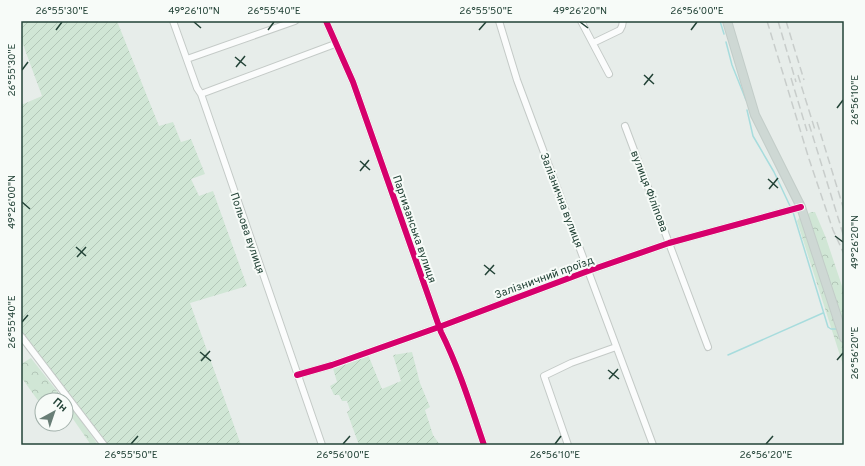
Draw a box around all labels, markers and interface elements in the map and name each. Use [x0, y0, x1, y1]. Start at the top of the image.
text: 26°55'30"E [35, 5, 89, 18]
text: 49°26'10"N [168, 5, 220, 18]
text: 26°55'40"E [247, 5, 301, 18]
text: 26°55'50"E [459, 5, 513, 18]
text: 49°26'20"N [553, 5, 607, 18]
text: 26°56'00"E [670, 5, 724, 18]
text: 26°55'30"E [6, 43, 19, 97]
text: 26°56'10"E [849, 75, 862, 125]
street label: вулиця Філіпова [627, 149, 671, 234]
street label: Залізнична вулиця [537, 151, 586, 250]
street label: Партизанська вулиця [389, 174, 439, 285]
text: 49°26'00"N [6, 175, 19, 229]
street label: Польова вулиця [227, 191, 268, 276]
text: 49°26'20"N [849, 215, 862, 269]
street label: Залізничний проїзд [493, 253, 596, 302]
text: 26°55'40"E [6, 295, 19, 349]
text: 26°56'20"E [849, 326, 862, 380]
north arrow [34, 392, 74, 432]
text: Пн [50, 395, 70, 415]
text: 26°55'50"E [104, 449, 158, 462]
text: 26°56'00"E [316, 449, 370, 462]
text: 26°56'10"E [530, 449, 580, 462]
text: 26°56'20"E [739, 449, 793, 462]

